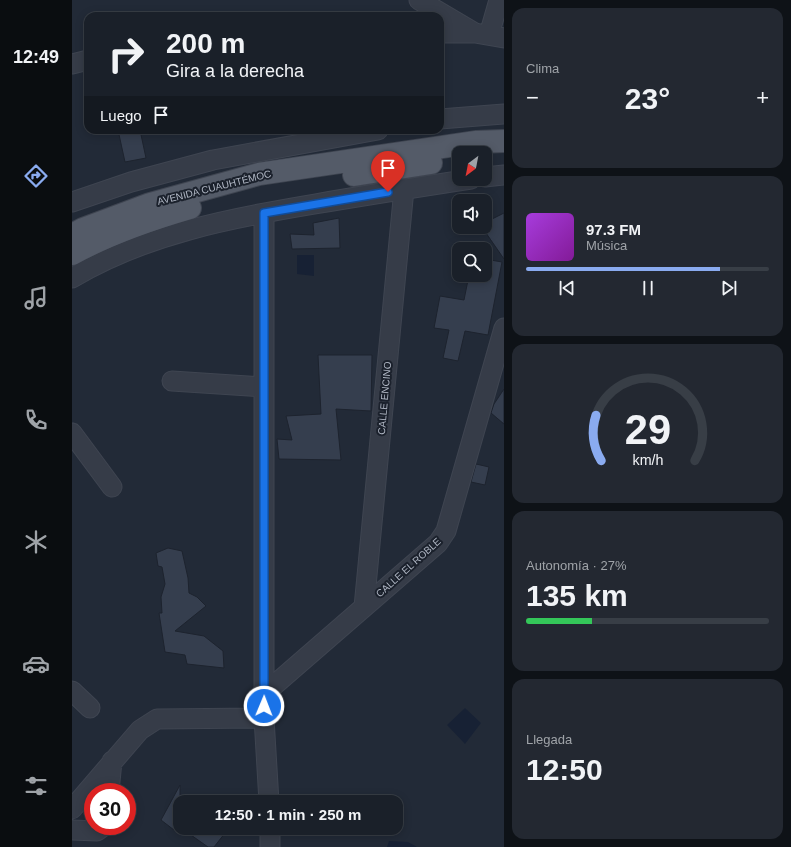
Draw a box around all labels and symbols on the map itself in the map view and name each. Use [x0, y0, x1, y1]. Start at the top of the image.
north arrow [452, 146, 492, 186]
pin [371, 151, 405, 192]
street label: AVENIDA CUAUHTÉMOC [156, 167, 272, 207]
street label: CALLE ENCINO [376, 361, 393, 435]
street label: CALLE EL ROBLE [374, 535, 443, 599]
position arrow [243, 685, 285, 727]
speed limit sign: 30 [84, 783, 136, 835]

